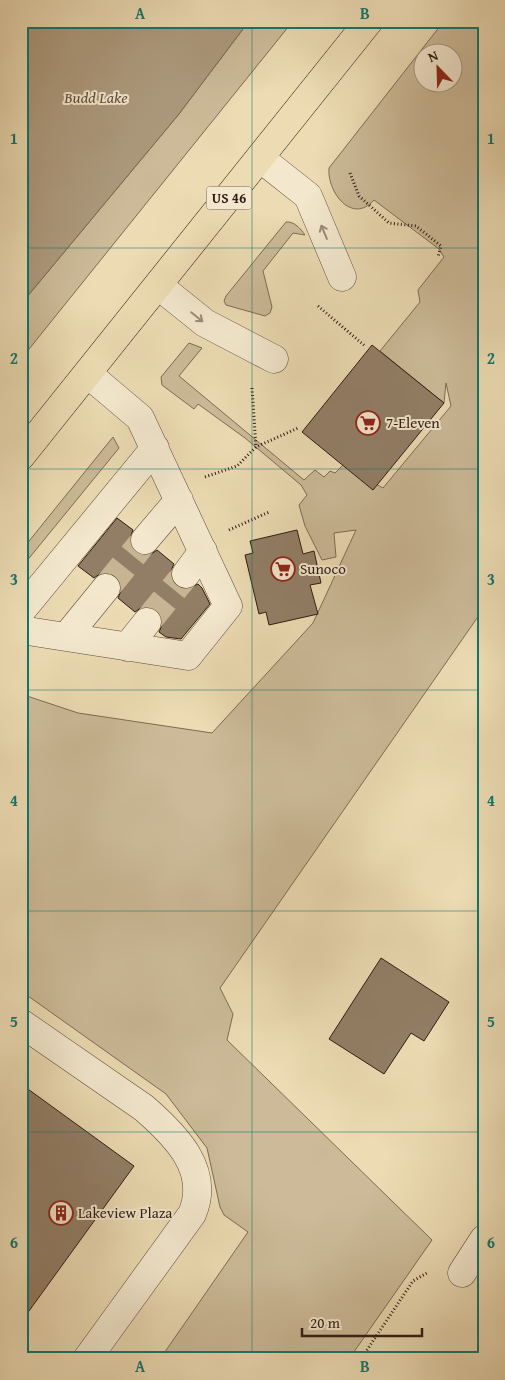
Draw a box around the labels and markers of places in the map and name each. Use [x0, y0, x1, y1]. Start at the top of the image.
supermarket icon: 7-Eleven [355, 410, 381, 436]
place label: 7-Eleven [386, 412, 440, 433]
supermarket icon: Sunoco [270, 556, 296, 582]
place label: Sunoco [300, 558, 346, 579]
building icon: Lakeview Plaza [48, 1200, 74, 1226]
place label: Lakeview Plaza [78, 1202, 172, 1223]

